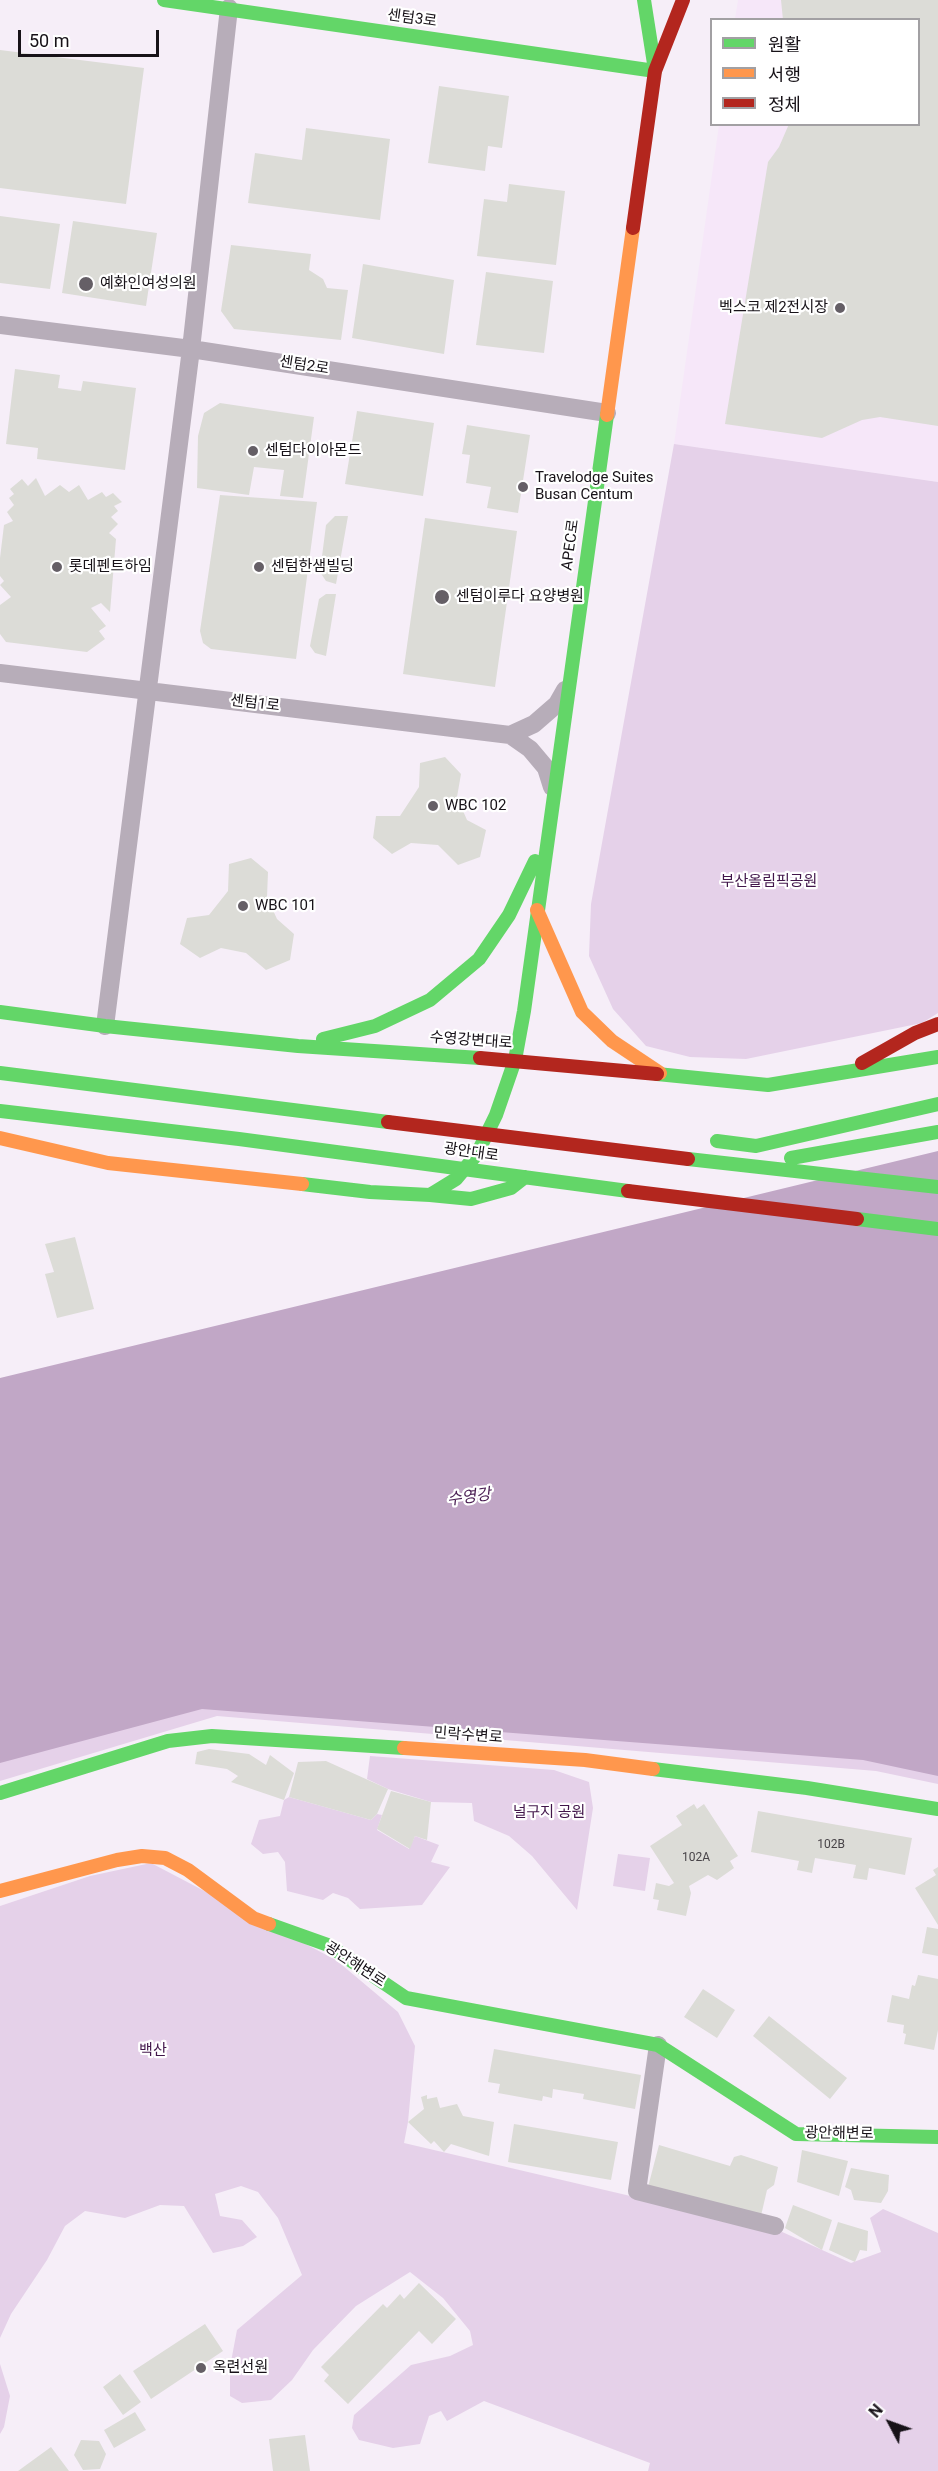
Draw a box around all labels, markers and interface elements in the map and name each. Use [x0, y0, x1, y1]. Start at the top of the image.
street label: 센텀3로 [386, 7, 438, 31]
scale bar [21, 18, 162, 56]
legend [710, 18, 920, 126]
text: 50 m [29, 30, 69, 51]
text: 원활 [768, 34, 801, 55]
text: 서행 [768, 64, 801, 85]
text: 정체 [768, 94, 801, 115]
marker: 예화인여성의원 [77, 275, 95, 293]
place label: 예화인여성의원 [100, 275, 197, 293]
place label: 벡스코 제2전시장 [719, 299, 828, 317]
marker: 벡스코 제2전시장 [833, 301, 847, 315]
street label: 센텀2로 [278, 353, 330, 379]
place label: 센텀다이아몬드 [265, 442, 362, 460]
marker: 센텀다이아몬드 [246, 444, 260, 458]
place label: Travelodge Suites Busan Centum [535, 469, 654, 504]
marker: Travelodge Suites Busan Centum [516, 480, 530, 494]
street label: APEC로 [559, 518, 583, 572]
place label: 롯데펜트하임 [69, 558, 152, 576]
place label: 센텀한샘빌딩 [271, 558, 354, 576]
marker: 롯데펜트하임 [50, 560, 64, 574]
marker: 센텀한샘빌딩 [252, 560, 266, 574]
marker: 센텀이루다 요양병원 [433, 588, 451, 606]
place label: 센텀이루다 요양병원 [456, 588, 584, 606]
street label: 센텀1로 [229, 692, 281, 716]
place label: WBC 102 [445, 797, 506, 815]
marker: WBC 102 [426, 799, 440, 813]
park label: 부산올림픽공원 [721, 873, 817, 891]
place label: WBC 101 [255, 897, 316, 915]
marker: WBC 101 [236, 899, 250, 913]
street label: 수영강변대로 [429, 1029, 513, 1053]
street label: 광안대로 [442, 1140, 500, 1166]
water label: 수영강 [446, 1485, 492, 1511]
street label: 민락수변로 [433, 1725, 503, 1747]
park label: 널구지 공원 [513, 1804, 585, 1822]
house number: 102B [817, 1838, 845, 1852]
house number: 102A [682, 1851, 710, 1865]
street label: 광안해변로 [321, 1939, 389, 1991]
park label: 백산 [139, 2042, 167, 2060]
street label: 광안해변로 [804, 2124, 874, 2144]
place label: 옥련선원 [213, 2359, 268, 2377]
marker: 옥련선원 [194, 2361, 208, 2375]
north arrow [860, 2393, 920, 2453]
text: N [865, 2400, 887, 2421]

